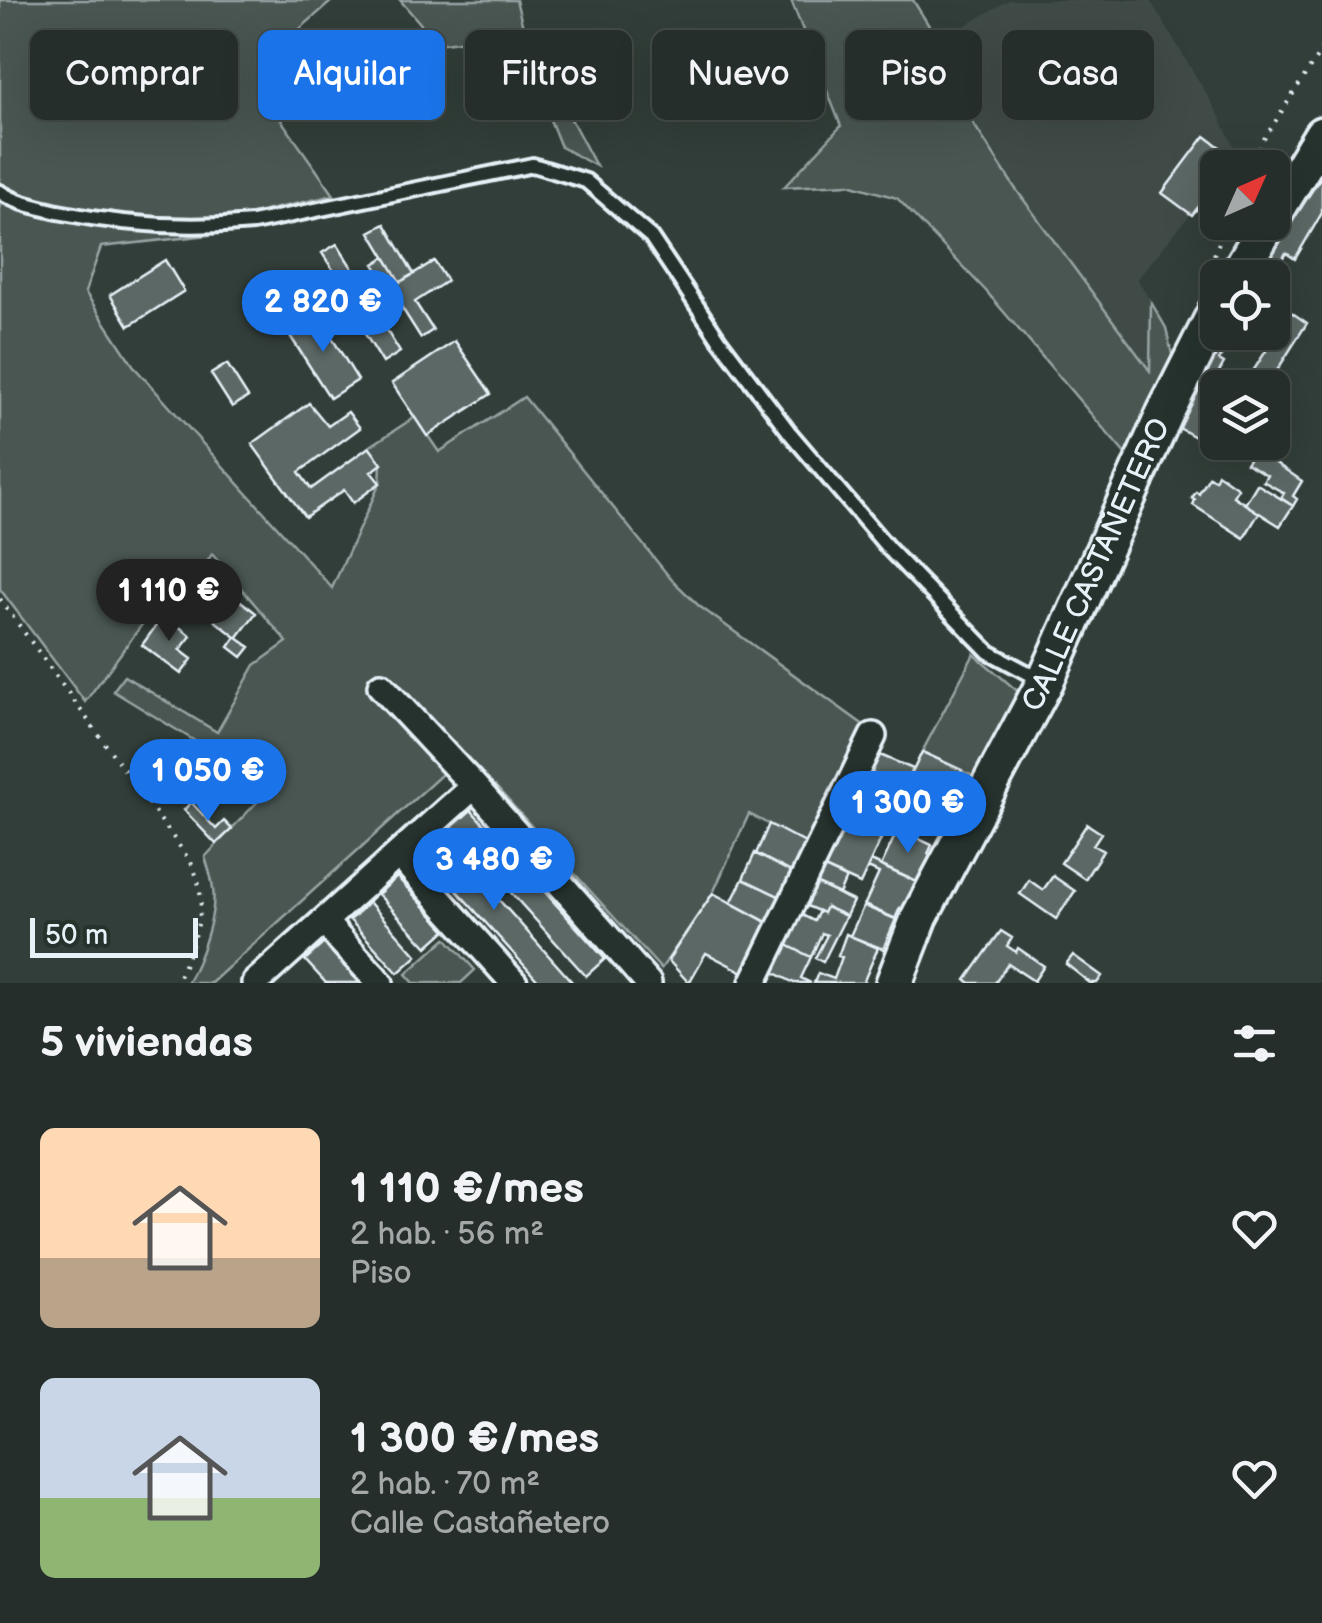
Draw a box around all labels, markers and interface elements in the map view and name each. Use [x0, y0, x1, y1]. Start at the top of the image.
chip: Comprar [30, 30, 238, 120]
chip: Alquilar [258, 30, 445, 120]
chip: Filtros [465, 30, 632, 120]
chip: Nuevo [652, 30, 825, 120]
chip: Piso [845, 30, 982, 120]
chip: Casa [1002, 30, 1154, 120]
north arrow [1200, 150, 1290, 240]
map controls [1200, 150, 1290, 460]
button: locate [1200, 260, 1290, 350]
pin: 2 820 € [231, 270, 415, 355]
text: 2 820 € [264, 283, 382, 322]
button: layers [1200, 370, 1290, 460]
street label: CALLE CASTAÑETERO [1015, 413, 1178, 718]
pin: 1 110 € [77, 559, 261, 644]
text: 1 110 € [118, 572, 220, 611]
pin: 1 050 € [116, 739, 300, 824]
text: 1 050 € [151, 752, 265, 791]
pin: 1 300 € [816, 771, 1000, 856]
text: 1 300 € [851, 784, 965, 823]
pin: 3 480 € [402, 828, 586, 913]
text: 3 480 € [435, 841, 553, 880]
scale bar [30, 913, 198, 958]
text: 50 m [45, 919, 108, 952]
icon: filters [1227, 1016, 1282, 1071]
text: 5 viviendas [40, 1018, 253, 1069]
text: 1 110 €/mes [350, 1164, 584, 1215]
icon: home [120, 1168, 240, 1288]
icon: heart [1227, 1201, 1282, 1256]
text: 2 hab. · 56 m² [350, 1215, 544, 1254]
text: Piso [350, 1254, 412, 1293]
text: 1 300 €/mes [350, 1414, 599, 1465]
icon: home [120, 1418, 240, 1538]
icon: heart [1227, 1451, 1282, 1506]
text: 2 hab. · 70 m² [350, 1465, 540, 1504]
text: Calle Castañetero [350, 1504, 610, 1543]

